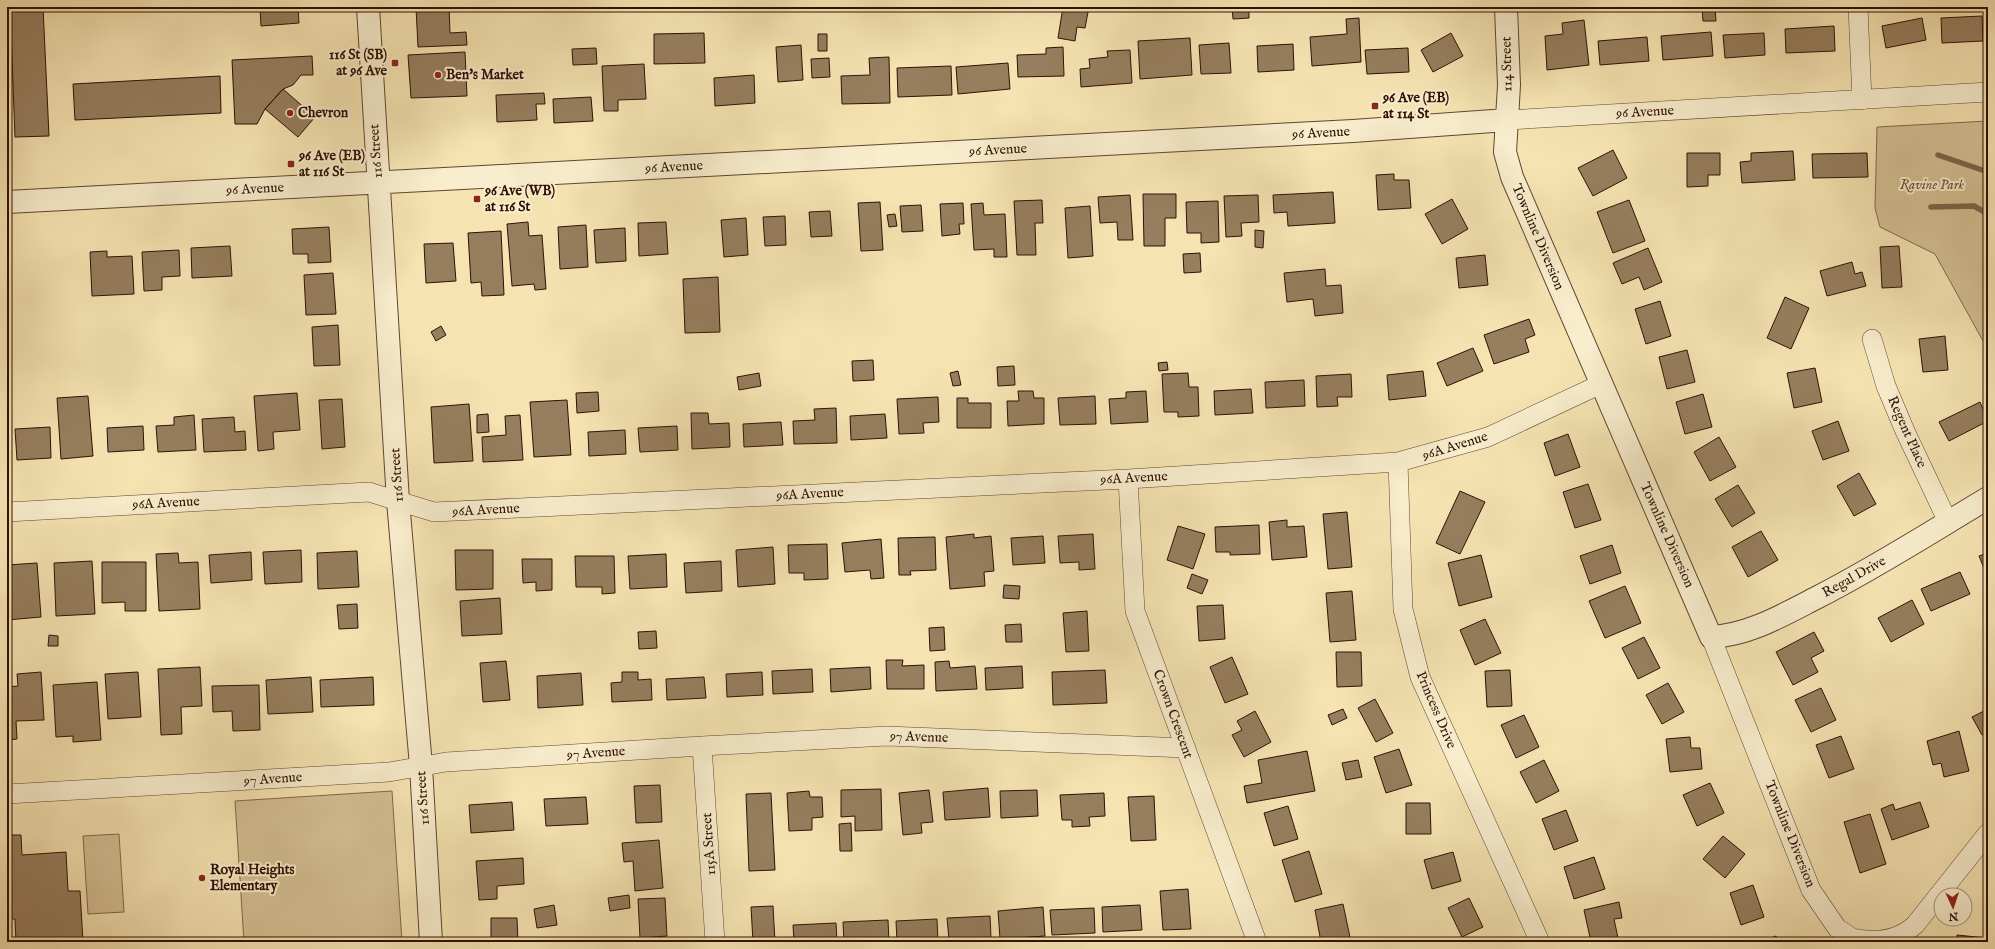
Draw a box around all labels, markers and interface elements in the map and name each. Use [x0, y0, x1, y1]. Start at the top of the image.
street label: 114 Street [1498, 36, 1516, 92]
place label: 116 St (SB) at 96 Ave [329, 46, 388, 80]
marker: 116 St (SB) at 96 Ave [390, 58, 400, 68]
place label: Ben's Market [446, 66, 524, 84]
marker: Ben's Market [433, 70, 443, 80]
place label: 96 Ave (EB) at 114 St [1382, 89, 1449, 123]
marker: 96 Ave (EB) at 114 St [1370, 101, 1380, 111]
street label: 96 Avenue [1615, 101, 1675, 123]
place label: Chevron [298, 104, 349, 122]
marker: Chevron [285, 108, 295, 118]
street label: 96 Avenue [1291, 122, 1351, 144]
street label: 116 Street [365, 123, 387, 179]
street label: 96 Avenue [968, 139, 1028, 161]
place label: 96 Ave (EB) at 116 St [298, 147, 365, 181]
street label: 96 Avenue [644, 156, 704, 178]
marker: 96 Ave (EB) at 116 St [286, 159, 296, 169]
park label: Ravine Park [1900, 176, 1965, 194]
street label: 96 Avenue [225, 178, 285, 200]
street label: Townline Diversion [1508, 181, 1569, 293]
place label: 96 Ave (WB) at 116 St [484, 182, 555, 216]
marker: 96 Ave (WB) at 116 St [472, 194, 482, 204]
street label: Regent Place [1883, 393, 1931, 471]
street label: 96A Avenue [1419, 427, 1490, 465]
street label: 116 Street [386, 447, 408, 503]
street label: 96A Avenue [1099, 467, 1169, 489]
street label: Townline Diversion [1636, 479, 1699, 591]
street label: 96A Avenue [775, 483, 845, 505]
street label: 96A Avenue [131, 492, 201, 514]
street label: 96A Avenue [451, 499, 521, 521]
street label: Regal Drive [1819, 552, 1890, 602]
street label: Crown Crescent [1149, 667, 1197, 761]
street label: Princess Drive [1412, 669, 1461, 752]
street label: 97 Avenue [888, 727, 949, 747]
street label: 97 Avenue [565, 742, 626, 764]
street label: 97 Avenue [242, 768, 303, 790]
street label: 116 Street [412, 770, 434, 826]
street label: Townline Diversion [1760, 778, 1820, 891]
street label: 115A Street [698, 812, 720, 876]
place label: Royal Heights Elementary [210, 861, 295, 895]
marker: Royal Heights Elementary [197, 873, 207, 883]
north arrow [1933, 887, 1973, 927]
text: N [1948, 909, 1960, 923]

